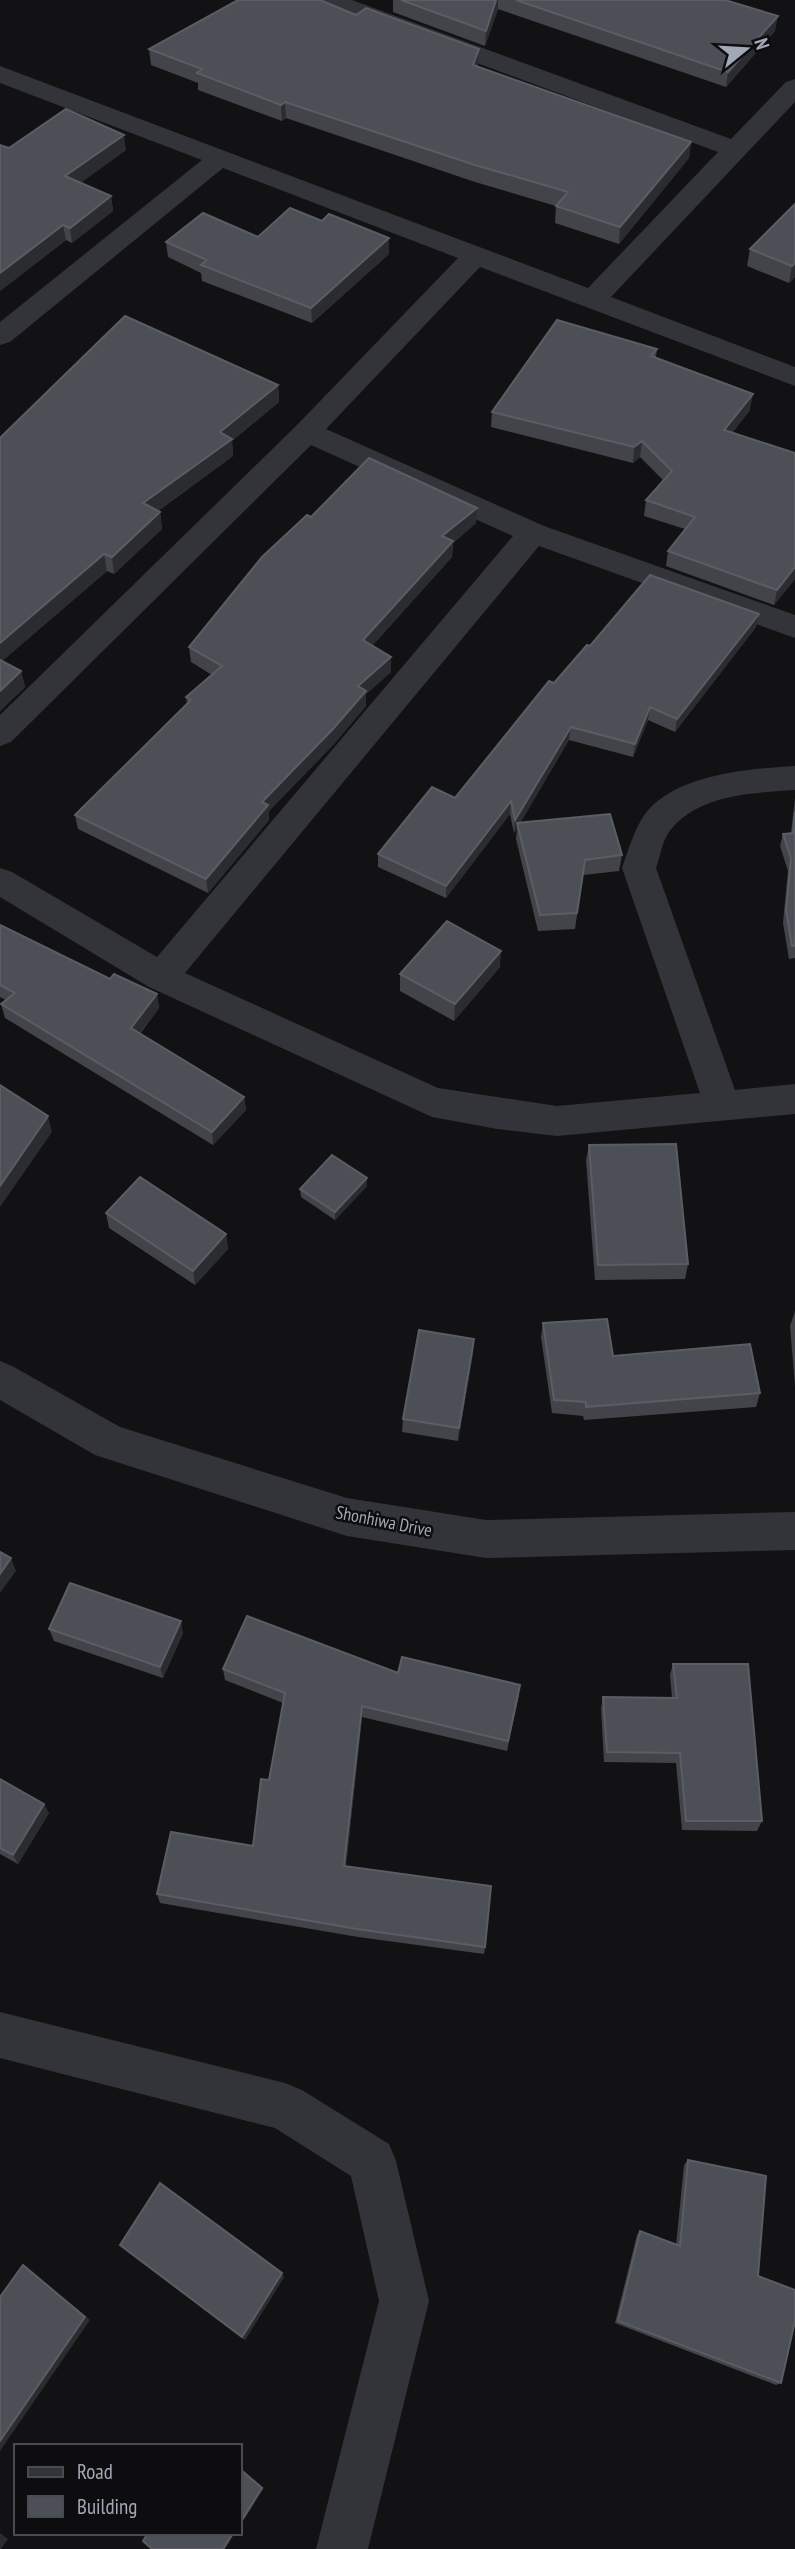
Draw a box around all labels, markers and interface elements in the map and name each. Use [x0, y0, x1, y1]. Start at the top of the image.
north arrow [711, 14, 781, 84]
text: N [749, 35, 775, 52]
street label: Shonhiwa Drive [334, 1500, 434, 1542]
legend [14, 2444, 242, 2535]
text: Road [77, 2458, 113, 2485]
text: Building [77, 2493, 137, 2520]

